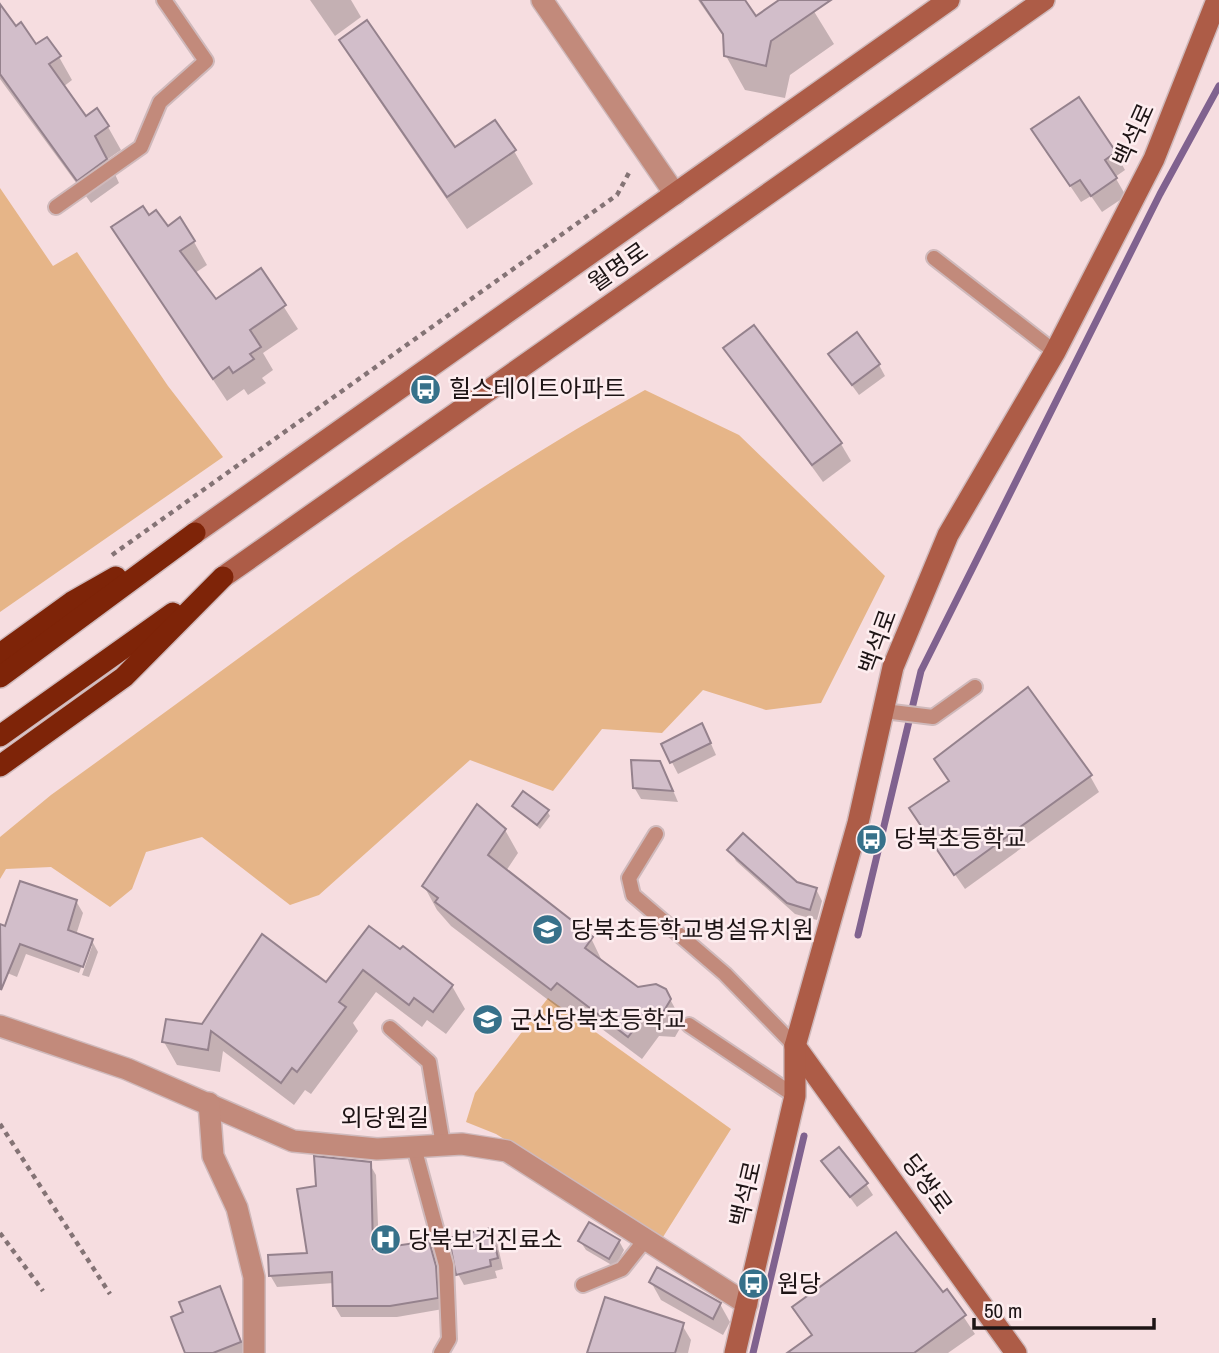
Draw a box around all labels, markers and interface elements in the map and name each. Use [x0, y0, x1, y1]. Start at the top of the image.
street label: 백석로 [1105, 98, 1161, 171]
street label: 월명로 [581, 234, 654, 298]
bus stop icon: 힐스테이트아파트 [409, 372, 443, 406]
place label: 힐스테이트아파트 [449, 372, 626, 404]
street label: 백석로 [851, 605, 903, 678]
bus stop icon: 당북초등학교 [854, 822, 888, 856]
place label: 당북초등학교 [894, 822, 1026, 854]
school or university icon: 당북초등학교병설유치원 [531, 913, 565, 947]
place label: 당북초등학교병설유치원 [571, 913, 814, 945]
school or university icon: 군산당북초등학교 [470, 1003, 504, 1037]
place label: 군산당북초등학교 [510, 1003, 687, 1035]
street label: 외당원길 [341, 1101, 429, 1133]
street label: 당쌍로 [895, 1147, 960, 1220]
street label: 백석로 [722, 1158, 768, 1230]
hospital icon: 당북보건진료소 [368, 1223, 402, 1257]
place label: 당북보건진료소 [408, 1223, 563, 1255]
bus stop icon: 원당 [737, 1267, 771, 1301]
place label: 원당 [777, 1267, 821, 1299]
scale bar [974, 1286, 1154, 1330]
text: 50 m [984, 1296, 1022, 1325]

